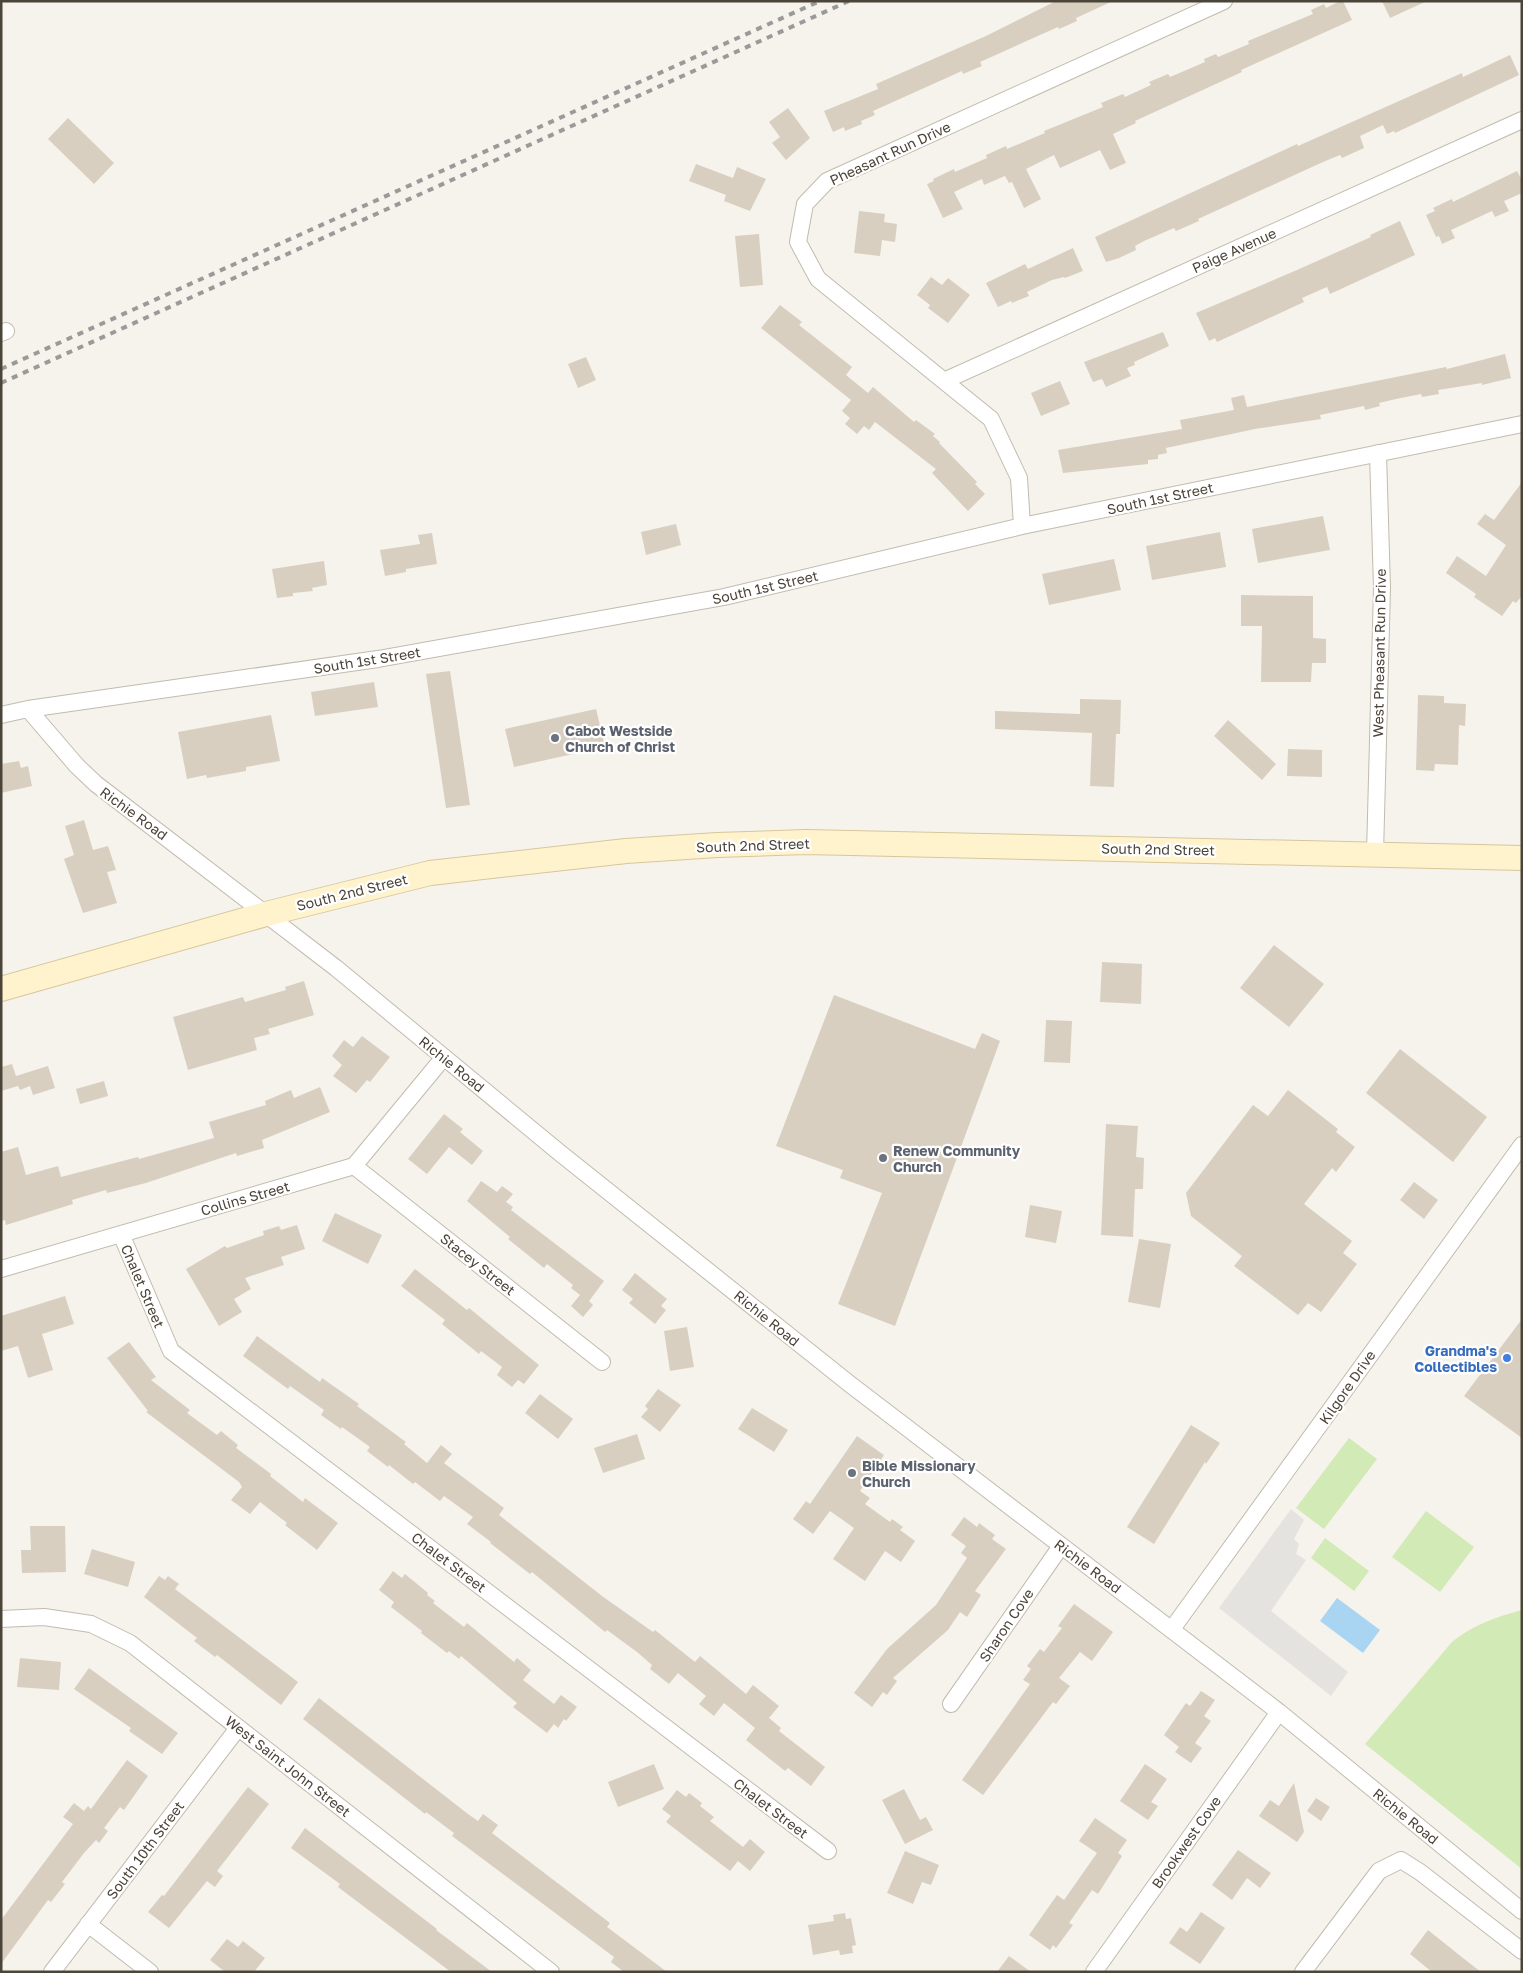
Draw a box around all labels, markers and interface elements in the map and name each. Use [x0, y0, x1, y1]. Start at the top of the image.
street label: Pheasant Run Drive [827, 118, 953, 188]
street label: Paige Avenue [1189, 224, 1279, 276]
street label: South 1st Street [1105, 478, 1215, 518]
street label: South 1st Street [710, 567, 820, 607]
street label: West Pheasant Run Drive [1369, 568, 1389, 738]
street label: South 1st Street [312, 643, 422, 677]
place label: Cabot Westside Church of Christ [565, 722, 675, 755]
marker: Cabot Westside Church of Christ [549, 732, 561, 744]
street label: Richie Road [97, 783, 171, 843]
street label: South 2nd Street [696, 835, 810, 855]
street label: South 2nd Street [1101, 840, 1215, 858]
street label: South 2nd Street [295, 870, 409, 914]
street label: Richie Road [416, 1032, 488, 1096]
place label: Renew Community Church [893, 1142, 1021, 1175]
marker: Renew Community Church [877, 1152, 889, 1164]
street label: Collins Street [199, 1177, 291, 1219]
street label: Stacey Street [437, 1229, 519, 1299]
street label: Chalet Street [118, 1242, 168, 1330]
street label: Richie Road [731, 1286, 803, 1350]
place label: Grandma's Collectibles [1414, 1342, 1497, 1375]
street label: Kilgore Drive [1315, 1347, 1379, 1427]
marker: Grandma's Collectibles [1501, 1352, 1513, 1364]
place label: Bible Missionary Church [862, 1457, 976, 1490]
marker: Bible Missionary Church [846, 1467, 858, 1479]
street label: Chalet Street [408, 1528, 490, 1596]
street label: Richie Road [1051, 1535, 1125, 1597]
street label: Sharon Cove [975, 1585, 1037, 1665]
street label: West Saint John Street [222, 1712, 354, 1820]
street label: Chalet Street [730, 1774, 812, 1842]
street label: Richie Road [1370, 1784, 1442, 1848]
street label: Brookwest Cove [1148, 1793, 1224, 1891]
street label: South 10th Street [103, 1798, 187, 1902]

